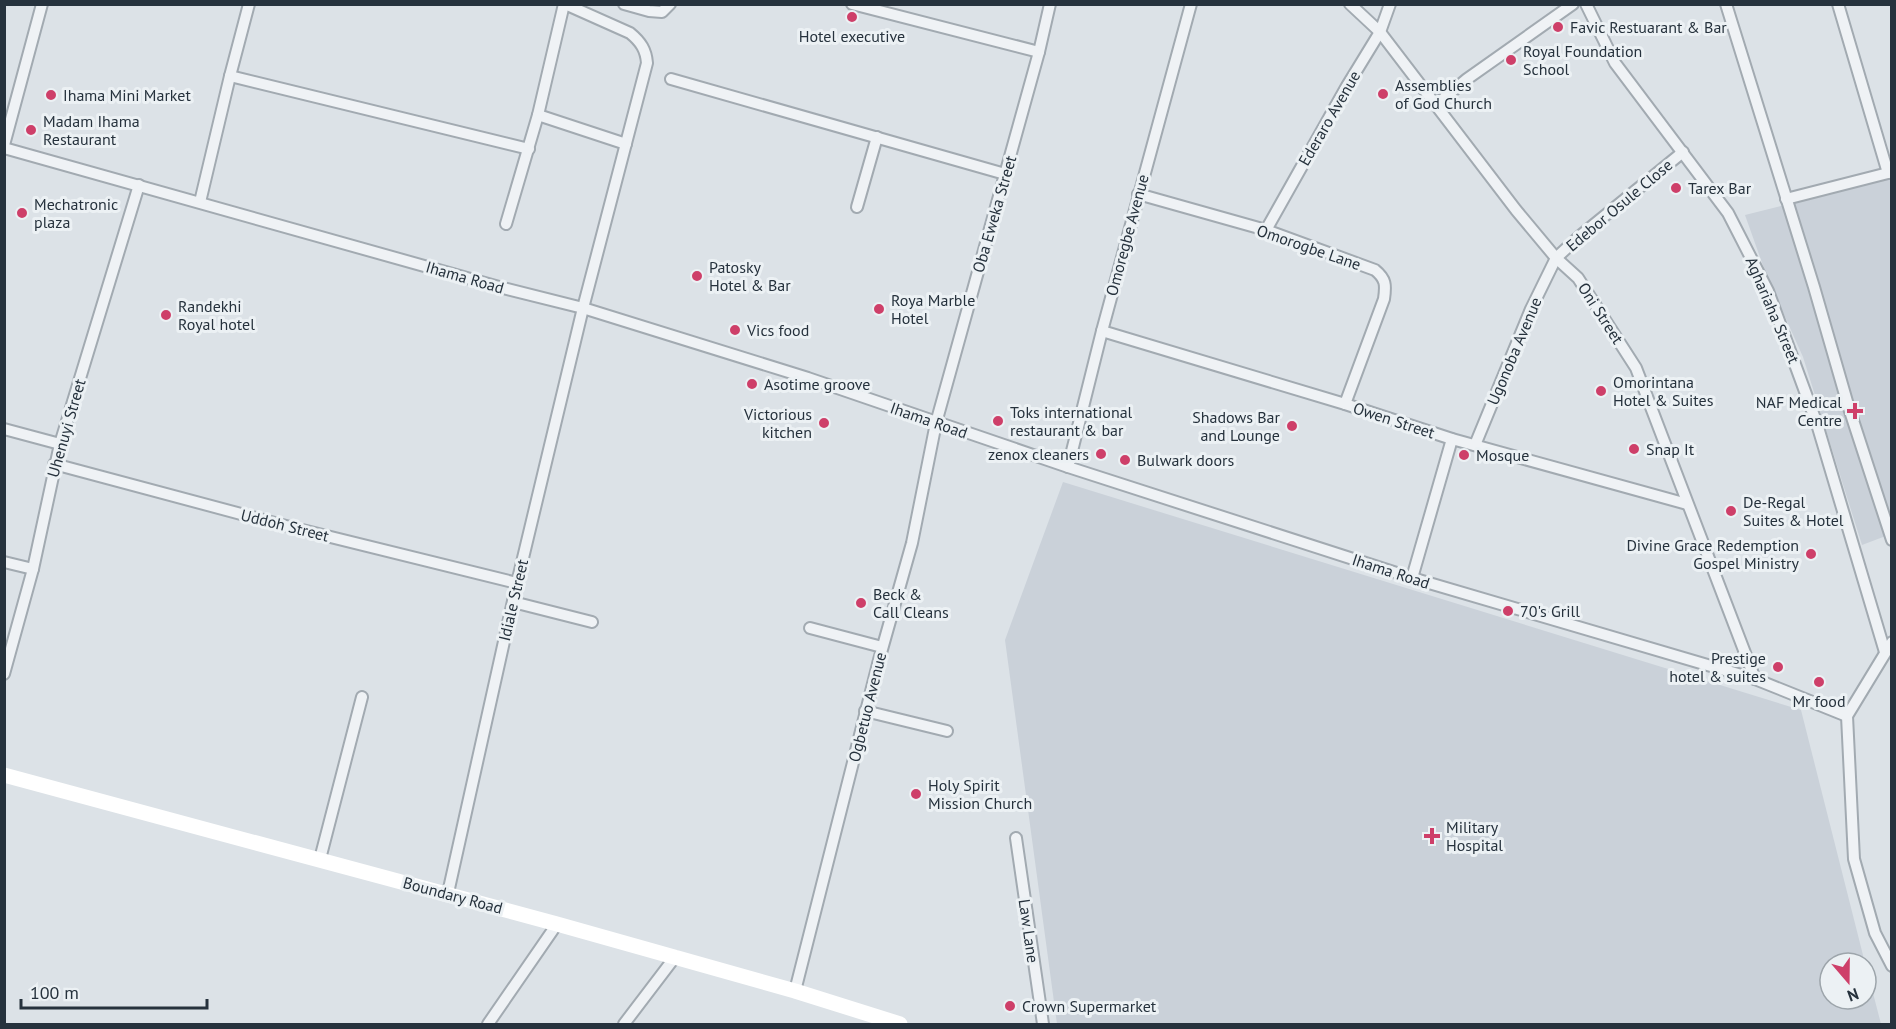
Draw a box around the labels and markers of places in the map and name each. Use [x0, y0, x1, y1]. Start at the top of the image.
marker: Hotel executive [845, 10, 859, 24]
place label: Favic Restuarant & Bar [1570, 17, 1727, 37]
marker: Favic Restuarant & Bar [1551, 20, 1565, 34]
place label: Hotel executive [799, 26, 905, 46]
place label: Royal Foundation School [1523, 41, 1642, 79]
marker: Royal Foundation School [1504, 53, 1518, 67]
place label: Assemblies of God Church [1395, 75, 1492, 113]
place label: Ihama Mini Market [63, 85, 191, 105]
marker: Assemblies of God Church [1376, 87, 1390, 101]
marker: Ihama Mini Market [44, 88, 58, 102]
place label: Madam Ihama Restaurant [43, 111, 140, 149]
marker: Madam Ihama Restaurant [24, 123, 38, 137]
place label: Tarex Bar [1688, 178, 1752, 198]
marker: Tarex Bar [1669, 181, 1683, 195]
place label: Mechatronic plaza [34, 194, 118, 232]
marker: Mechatronic plaza [15, 206, 29, 220]
place label: Patosky Hotel & Bar [709, 257, 791, 295]
marker: Patosky Hotel & Bar [690, 269, 704, 283]
place label: Roya Marble Hotel [891, 290, 975, 328]
place label: Randekhi Royal hotel [178, 296, 255, 334]
marker: Roya Marble Hotel [872, 302, 886, 316]
marker: Randekhi Royal hotel [159, 308, 173, 322]
place label: Vics food [746, 320, 809, 340]
marker: Vics food [728, 323, 742, 337]
place label: Omorintana Hotel & Suites [1613, 372, 1714, 410]
place label: Asotime groove [764, 374, 870, 394]
marker: Asotime groove [745, 377, 759, 391]
marker: Omorintana Hotel & Suites [1594, 384, 1608, 398]
place label: NAF Medical Centre [1756, 392, 1842, 430]
place label: Toks international restaurant & bar [1010, 402, 1133, 440]
marker: NAF Medical Centre [1846, 402, 1864, 420]
place label: Victorious kitchen [743, 404, 812, 442]
place label: Shadows Bar and Lounge [1192, 407, 1281, 445]
marker: Toks international restaurant & bar [991, 414, 1005, 428]
marker: Victorious kitchen [817, 416, 831, 430]
marker: Shadows Bar and Lounge [1285, 419, 1299, 433]
place label: Snap It [1646, 439, 1695, 459]
marker: Snap It [1627, 442, 1641, 456]
place label: zenox cleaners [988, 444, 1089, 464]
place label: Mosque [1476, 445, 1529, 465]
marker: zenox cleaners [1094, 447, 1108, 461]
marker: Mosque [1457, 448, 1471, 462]
place label: Bulwark doors [1137, 450, 1234, 470]
marker: Bulwark doors [1118, 453, 1132, 467]
place label: De-Regal Suites & Hotel [1743, 492, 1844, 530]
marker: De-Regal Suites & Hotel [1724, 504, 1738, 518]
place label: Divine Grace Redemption Gospel Ministry [1626, 535, 1800, 573]
marker: Divine Grace Redemption Gospel Ministry [1804, 547, 1818, 561]
place label: Beck & Call Cleans [873, 584, 949, 622]
marker: Beck & Call Cleans [854, 596, 868, 610]
place label: 70's Grill [1520, 601, 1580, 621]
marker: 70's Grill [1501, 604, 1515, 618]
place label: Prestige hotel & suites [1669, 648, 1766, 686]
marker: Prestige hotel & suites [1771, 660, 1785, 674]
marker: Mr food [1812, 675, 1826, 689]
place label: Mr food [1792, 691, 1846, 711]
place label: Holy Spirit Mission Church [928, 775, 1032, 813]
marker: Holy Spirit Mission Church [909, 787, 923, 801]
place label: Military Hospital [1446, 817, 1503, 855]
marker: Military Hospital [1423, 827, 1441, 845]
place label: Crown Supermarket [1022, 996, 1157, 1016]
marker: Crown Supermarket [1003, 999, 1017, 1013]

